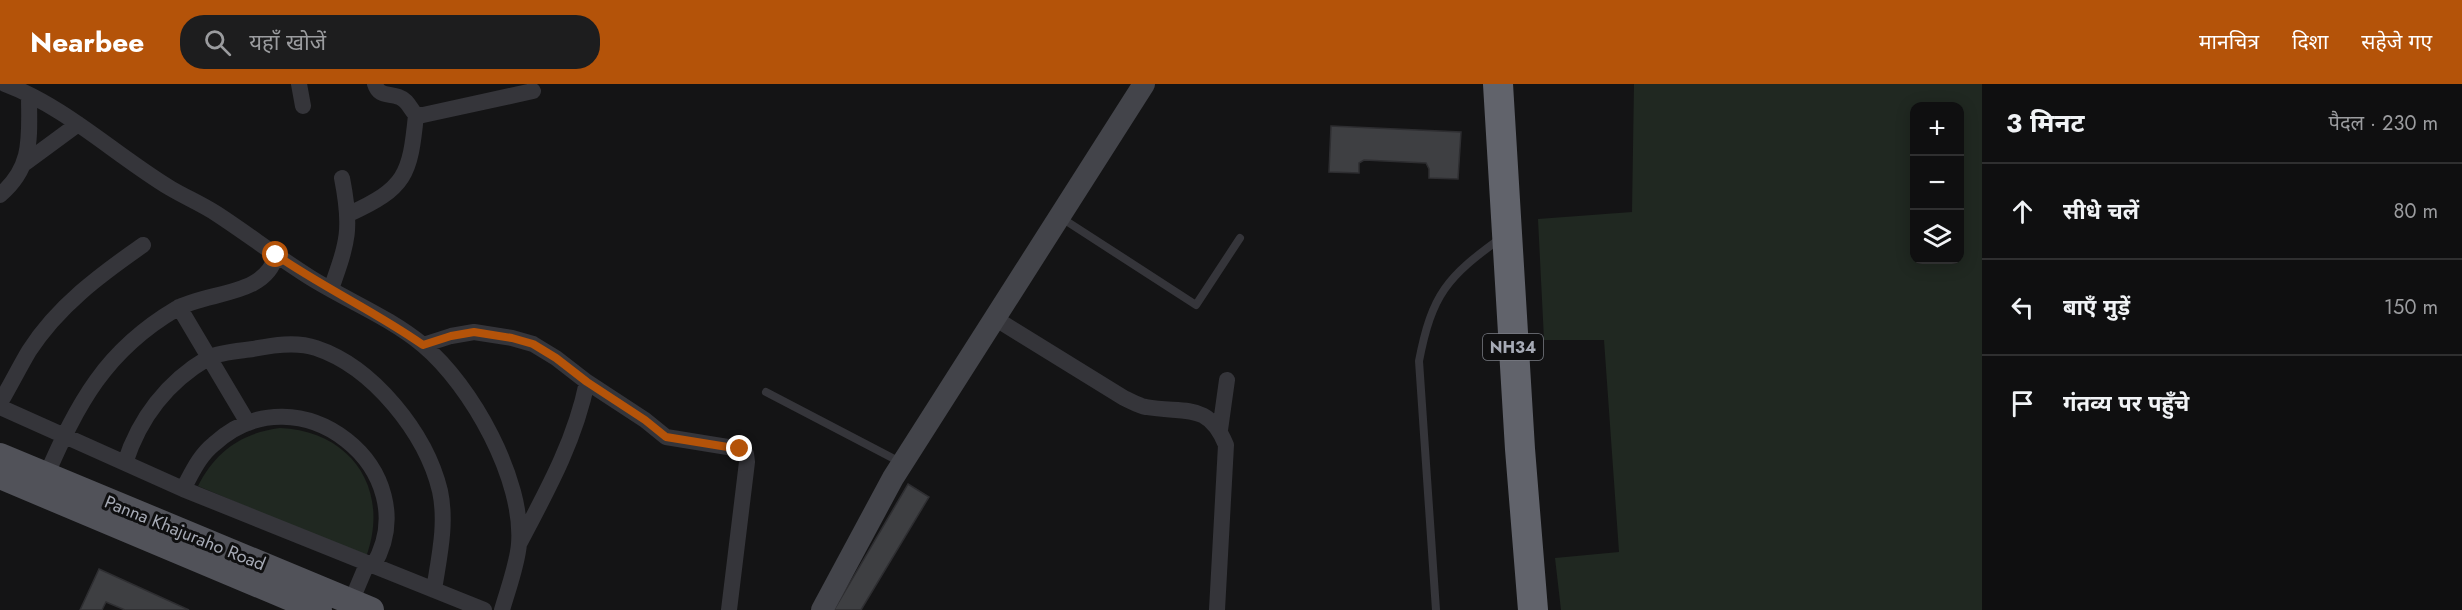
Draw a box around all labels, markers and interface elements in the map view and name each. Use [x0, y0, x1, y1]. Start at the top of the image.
search box [180, 15, 600, 69]
text: Nearbee [30, 22, 144, 63]
icon: search [201, 26, 234, 59]
text: यहाँ खोजें [249, 26, 326, 58]
text: मानचित्र [2199, 27, 2259, 57]
text: दिशा [2292, 27, 2328, 57]
text: सहेजे गए [2361, 27, 2432, 57]
map controls [1910, 102, 1964, 264]
button: + [1910, 102, 1964, 156]
text: 3 मिनट [2006, 104, 2085, 142]
text: पैदल · 230 m [2329, 109, 2438, 138]
button: − [1910, 156, 1964, 210]
icon: ahead [2006, 195, 2039, 228]
text: सीधे चलें [2063, 195, 2139, 227]
text: 80 m [2393, 197, 2438, 226]
button: layers [1910, 210, 1964, 264]
route start [262, 241, 288, 267]
icon: left [2006, 291, 2039, 324]
text: बाएँ मुड़ें [2063, 291, 2130, 323]
text: 150 m [2384, 293, 2438, 322]
road number: NH34 [1483, 334, 1543, 360]
icon: arrive [2006, 387, 2039, 420]
text: गंतव्य पर पहुँचे [2063, 387, 2189, 419]
route end [726, 435, 752, 461]
street label: Panna Khajuraho Road [101, 489, 269, 577]

